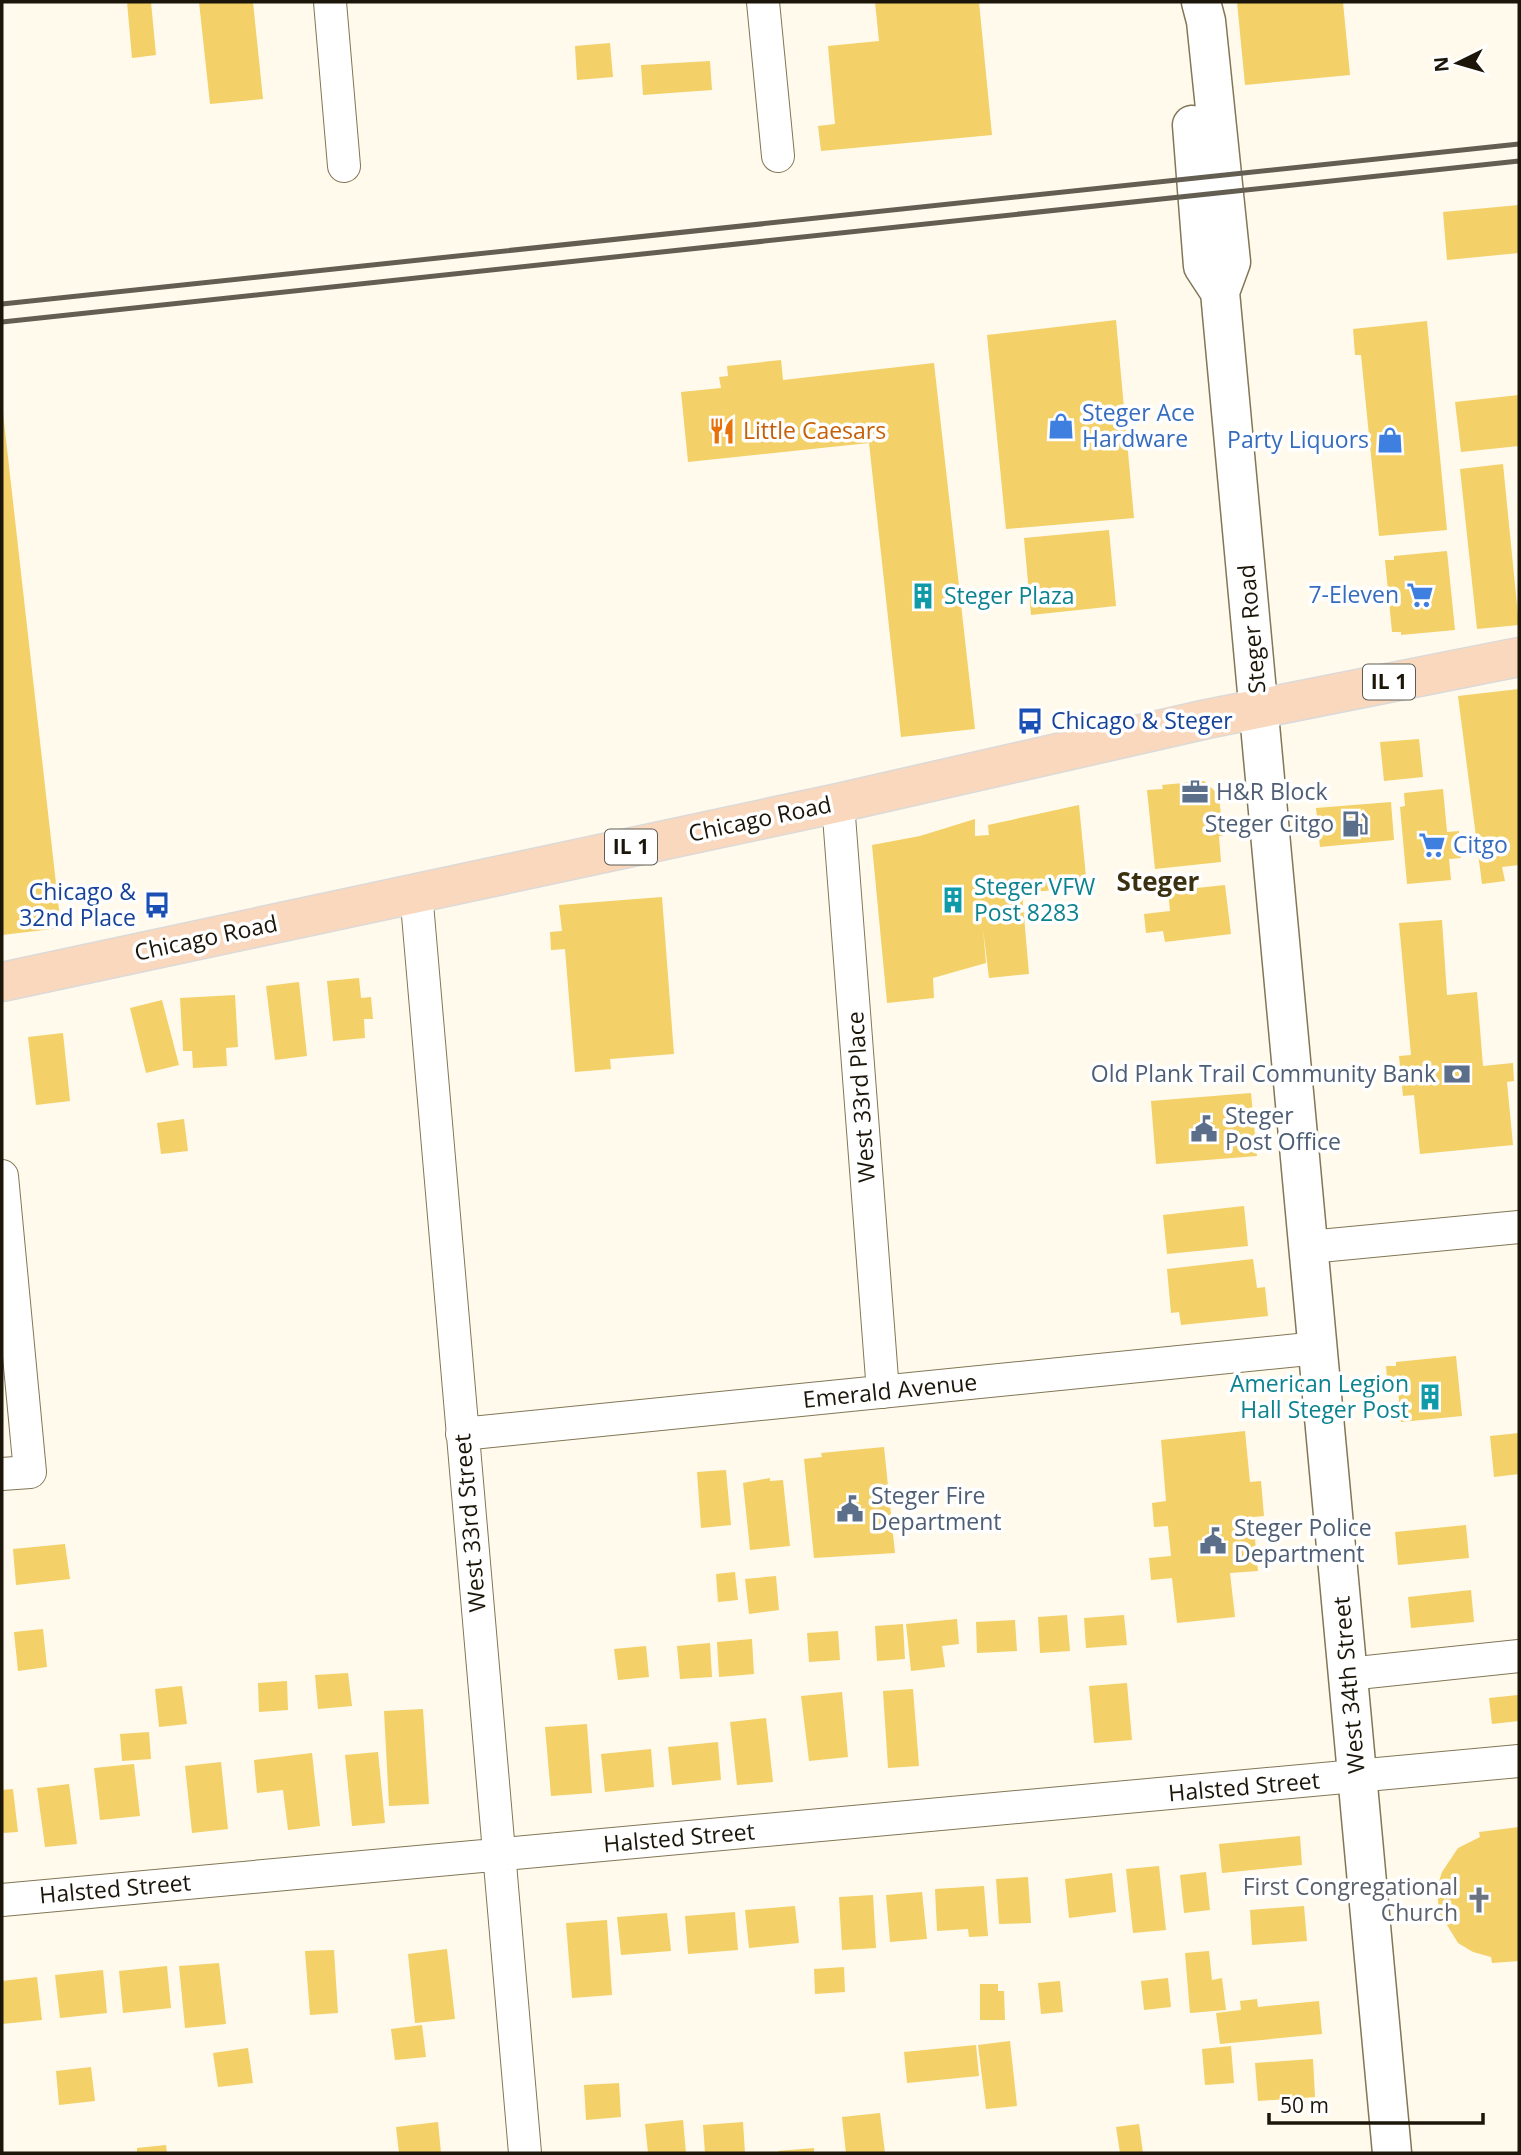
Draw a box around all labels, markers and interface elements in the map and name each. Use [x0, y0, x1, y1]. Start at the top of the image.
north arrow [1423, 28, 1493, 98]
text: N [1427, 56, 1455, 73]
place label: Steger Ace Hardware [1082, 396, 1195, 454]
shop icon: Steger Ace Hardware [1046, 411, 1076, 441]
place label: Little Caesars [743, 414, 886, 446]
restaurant icon: Little Caesars [707, 416, 737, 446]
place label: Party Liquors [1227, 423, 1369, 455]
shop icon: Party Liquors [1375, 425, 1405, 455]
street label: Steger Road [1229, 563, 1273, 695]
place label: 7-Eleven [1308, 578, 1399, 610]
place label: Steger Plaza [944, 579, 1075, 611]
supermarket icon: 7-Eleven [1405, 580, 1435, 610]
building icon: Steger Plaza [908, 581, 938, 611]
road number: IL 1 [1363, 664, 1415, 700]
place label: Chicago & Steger [1051, 704, 1233, 736]
bus stop icon: Chicago & Steger [1015, 706, 1045, 736]
place label: H&R Block [1216, 775, 1328, 807]
office icon: H&R Block [1180, 777, 1210, 807]
street label: Chicago Road [685, 787, 834, 849]
place label: Steger Citgo [1205, 807, 1334, 839]
fuel station icon: Steger Citgo [1340, 809, 1370, 839]
place label: Citgo [1453, 828, 1508, 860]
road number: IL 1 [605, 830, 657, 864]
supermarket icon: Citgo [1417, 830, 1447, 860]
district label: Steger [1117, 863, 1200, 899]
place label: Steger VFW Post 8283 [974, 870, 1095, 928]
place label: Chicago & 32nd Place [19, 875, 136, 933]
building icon: Steger VFW Post 8283 [938, 885, 968, 915]
bus stop icon: Chicago & 32nd Place [142, 890, 172, 920]
street label: Chicago Road [131, 906, 280, 968]
street label: West 33rd Place [838, 1010, 882, 1184]
place label: Old Plank Trail Community Bank [1091, 1057, 1436, 1089]
bank icon: Old Plank Trail Community Bank [1442, 1059, 1472, 1089]
place label: Steger Post Office [1225, 1099, 1341, 1157]
public building icon: Steger Post Office [1189, 1114, 1219, 1144]
street label: Emerald Avenue [801, 1365, 979, 1415]
place label: American Legion Hall Steger Post [1230, 1367, 1409, 1425]
building icon: American Legion Hall Steger Post [1415, 1382, 1445, 1412]
street label: West 33rd Street [445, 1432, 493, 1614]
place label: Steger Fire Department [871, 1479, 1002, 1537]
public building icon: Steger Fire Department [835, 1494, 865, 1524]
place label: Steger Police Department [1234, 1511, 1372, 1569]
public building icon: Steger Police Department [1198, 1526, 1228, 1556]
street label: West 34th Street [1324, 1595, 1372, 1775]
street label: Halsted Street [1167, 1763, 1321, 1809]
street label: Halsted Street [602, 1814, 756, 1860]
street label: Halsted Street [38, 1865, 192, 1911]
place label: First Congregational Church [1243, 1870, 1458, 1928]
church icon: First Congregational Church [1464, 1885, 1494, 1915]
scale bar [1269, 2082, 1482, 2126]
text: 50 m [1280, 2091, 1329, 2119]

